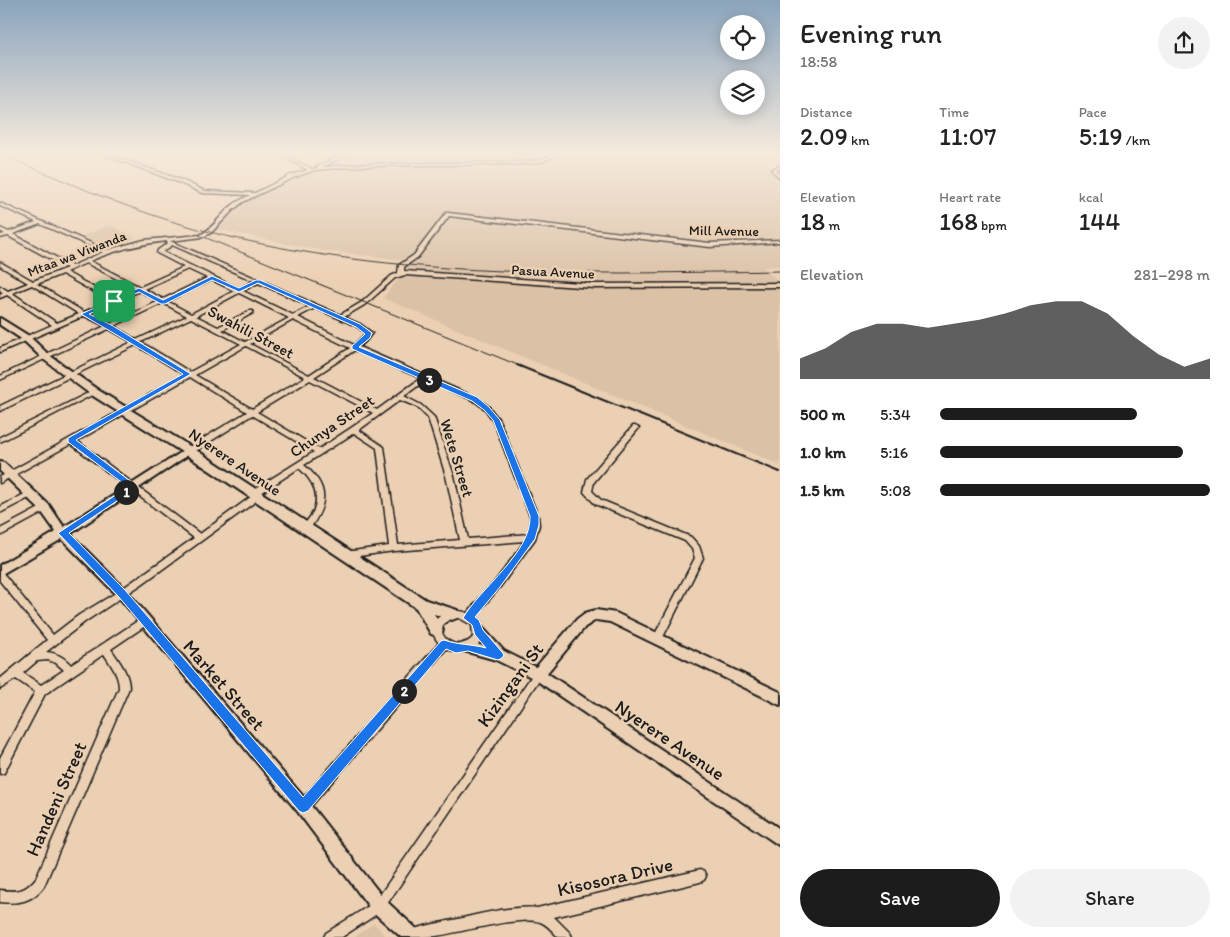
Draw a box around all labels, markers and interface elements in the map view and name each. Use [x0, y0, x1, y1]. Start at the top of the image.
map controls [720, 15, 765, 115]
button: locate [720, 15, 765, 60]
text: Evening run [800, 16, 942, 50]
button: share [1158, 17, 1210, 69]
text: 18:58 [800, 52, 837, 71]
button: layers [720, 70, 765, 115]
text: Distance [800, 104, 852, 121]
text: Time [939, 104, 969, 121]
text: Pace [1079, 104, 1107, 121]
text: 2.09 [800, 121, 848, 151]
text: 11:07 [939, 121, 996, 151]
text: 5:19 [1079, 121, 1123, 151]
text: km [848, 132, 869, 149]
text: /km [1123, 132, 1150, 149]
text: Elevation [800, 189, 856, 206]
text: Heart rate [939, 189, 1001, 206]
text: kcal [1079, 189, 1104, 206]
text: 18 [800, 206, 825, 236]
text: 168 [939, 206, 978, 236]
text: 144 [1079, 206, 1120, 236]
text: m [825, 217, 840, 234]
text: bpm [978, 217, 1007, 234]
street label: Mill Avenue [689, 222, 760, 240]
street label: Mtaa wa Viwanda [25, 227, 129, 281]
street label: Pasua Avenue [511, 261, 595, 283]
text: Elevation [800, 265, 864, 284]
text: 281–298 m [1134, 265, 1210, 284]
pin [93, 280, 135, 322]
icon: arrive [100, 287, 128, 315]
street label: Swahili Street [205, 301, 297, 363]
pin: 3 [416, 368, 442, 392]
text: 3 [426, 372, 433, 389]
street label: Chunya Street [286, 391, 378, 461]
text: 500 m [800, 405, 845, 424]
text: 5:34 [880, 405, 911, 424]
street label: Wete Street [436, 417, 478, 499]
street label: Nyerere Avenue [185, 424, 285, 500]
text: 1.0 km [800, 443, 846, 462]
text: 5:16 [880, 443, 908, 462]
pin: 1 [114, 480, 138, 504]
text: 1.5 km [800, 481, 845, 500]
text: 5:08 [880, 481, 911, 500]
text: 1 [123, 484, 130, 501]
street label: Market Street [178, 635, 270, 735]
street label: Kizingani St [472, 639, 548, 731]
pin: 2 [392, 678, 416, 704]
text: 2 [401, 683, 408, 700]
street label: Nyerere Avenue [611, 695, 729, 785]
street label: Handeni Street [20, 738, 92, 860]
street label: Kisosora Drive [555, 853, 675, 901]
button: Save [800, 869, 1000, 927]
button: Share [1010, 869, 1210, 927]

